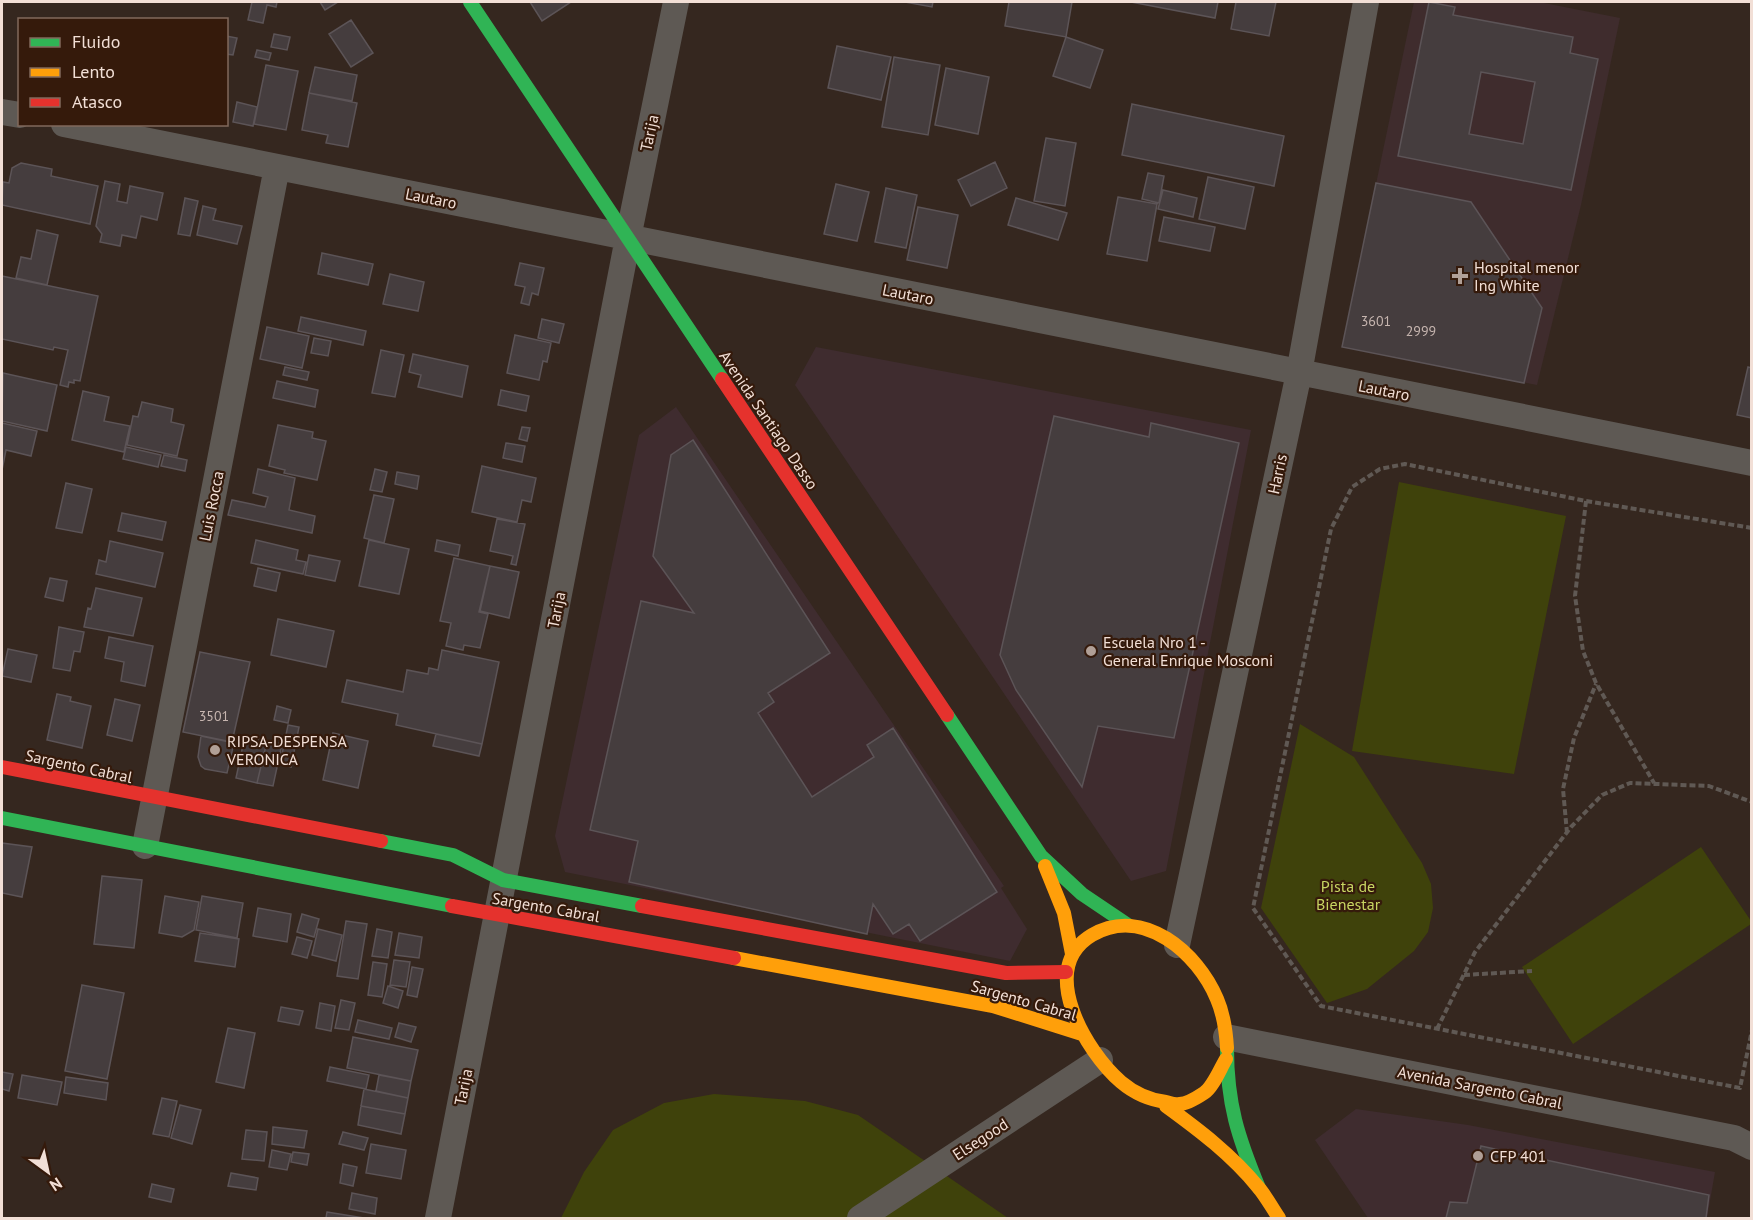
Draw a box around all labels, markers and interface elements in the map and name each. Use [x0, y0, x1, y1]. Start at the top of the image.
legend [18, 18, 228, 126]
text: Fluido [72, 30, 120, 53]
text: Lento [72, 60, 115, 83]
text: Atasco [72, 90, 122, 113]
street label: Tarija [635, 113, 663, 153]
street label: Lautaro [404, 183, 458, 213]
place label: Hospital menor Ing White [1474, 257, 1580, 295]
marker: Hospital menor Ing White [1451, 267, 1469, 285]
street label: Lautaro [881, 279, 935, 309]
house number: 3601 [1361, 312, 1391, 330]
house number: 2999 [1406, 322, 1436, 340]
street label: Avenida Santiago Dasso [715, 347, 823, 493]
street label: Lautaro [1357, 375, 1411, 405]
street label: Harris [1263, 452, 1291, 496]
street label: Luis Rocca [194, 469, 228, 543]
street label: Tarija [543, 590, 569, 630]
place label: Escuela Nro 1 - General Enrique Mosconi [1103, 632, 1273, 670]
marker: Escuela Nro 1 - General Enrique Mosconi [1084, 644, 1098, 658]
house number: 3501 [199, 707, 229, 725]
place label: RIPSA-DESPENSA VERONICA [226, 731, 347, 769]
marker: RIPSA-DESPENSA VERONICA [208, 743, 222, 757]
street label: Sargento Cabral [24, 745, 135, 787]
park label: Pista de Bienestar [1316, 876, 1381, 914]
street label: Sargento Cabral [491, 888, 602, 926]
street label: Sargento Cabral [969, 975, 1079, 1025]
street label: Avenida Sargento Cabral [1396, 1061, 1564, 1113]
street label: Tarija [450, 1067, 476, 1107]
street label: Elsegood [948, 1114, 1012, 1164]
north arrow [18, 1142, 78, 1202]
place label: CFP 401 [1490, 1146, 1546, 1166]
marker: CFP 401 [1471, 1149, 1485, 1163]
text: N [46, 1173, 66, 1196]

